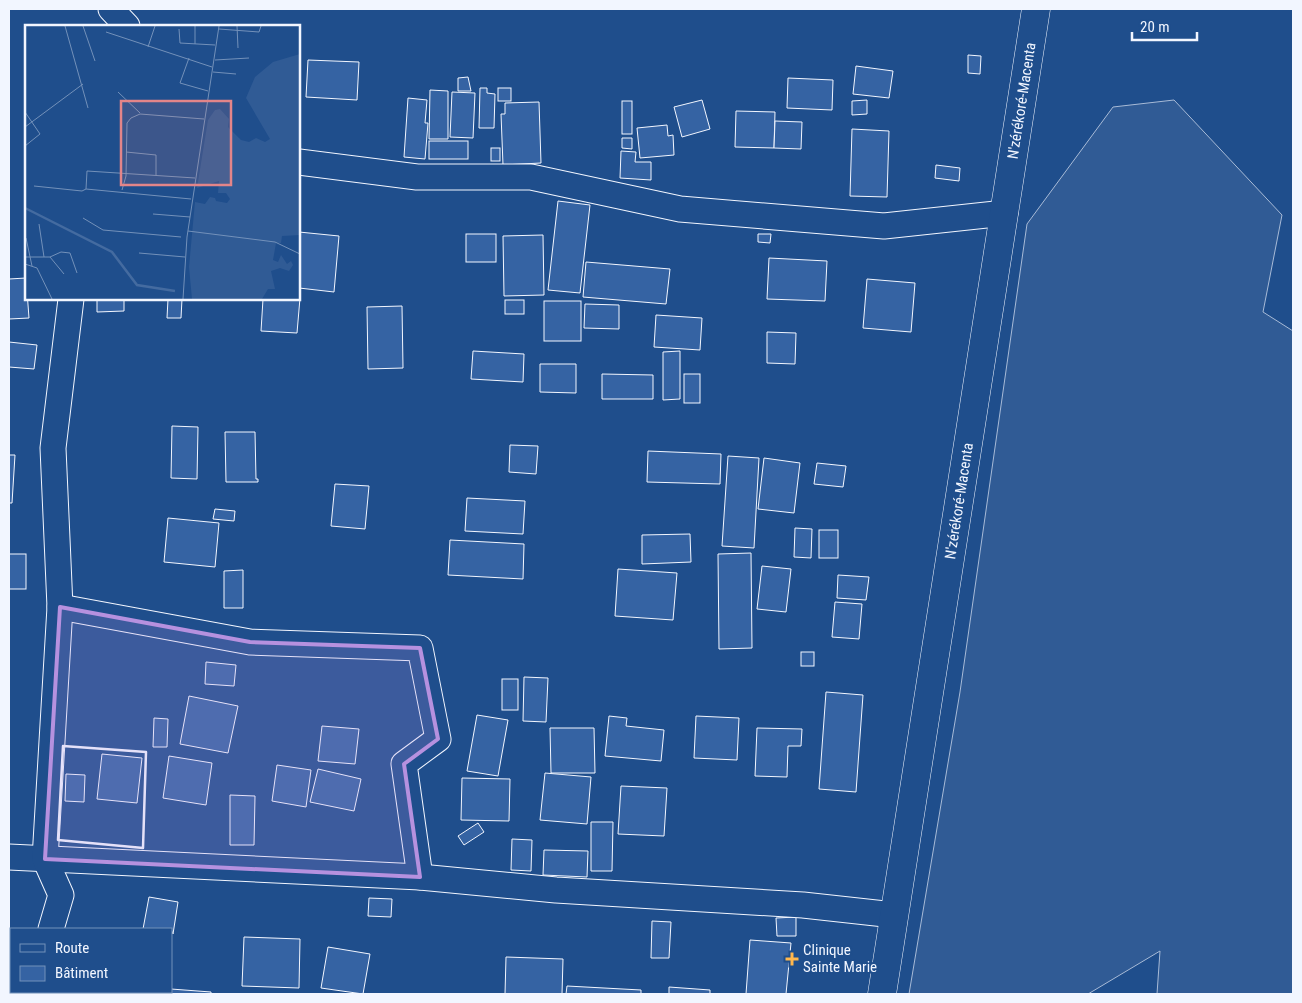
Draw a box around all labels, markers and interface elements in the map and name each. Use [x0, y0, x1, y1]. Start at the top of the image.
scale bar [1132, 10, 1197, 42]
text: 20 m [1140, 18, 1170, 36]
inset map [25, 25, 300, 300]
street label: N'zérékoré-Macenta [1004, 41, 1040, 160]
street label: N'zérékoré-Macenta [941, 441, 977, 561]
legend [10, 928, 172, 993]
text: Route [55, 939, 89, 957]
place label: Clinique Sainte Marie [803, 941, 877, 976]
marker: Clinique Sainte Marie [785, 952, 799, 966]
text: Bâtiment [55, 964, 108, 982]

